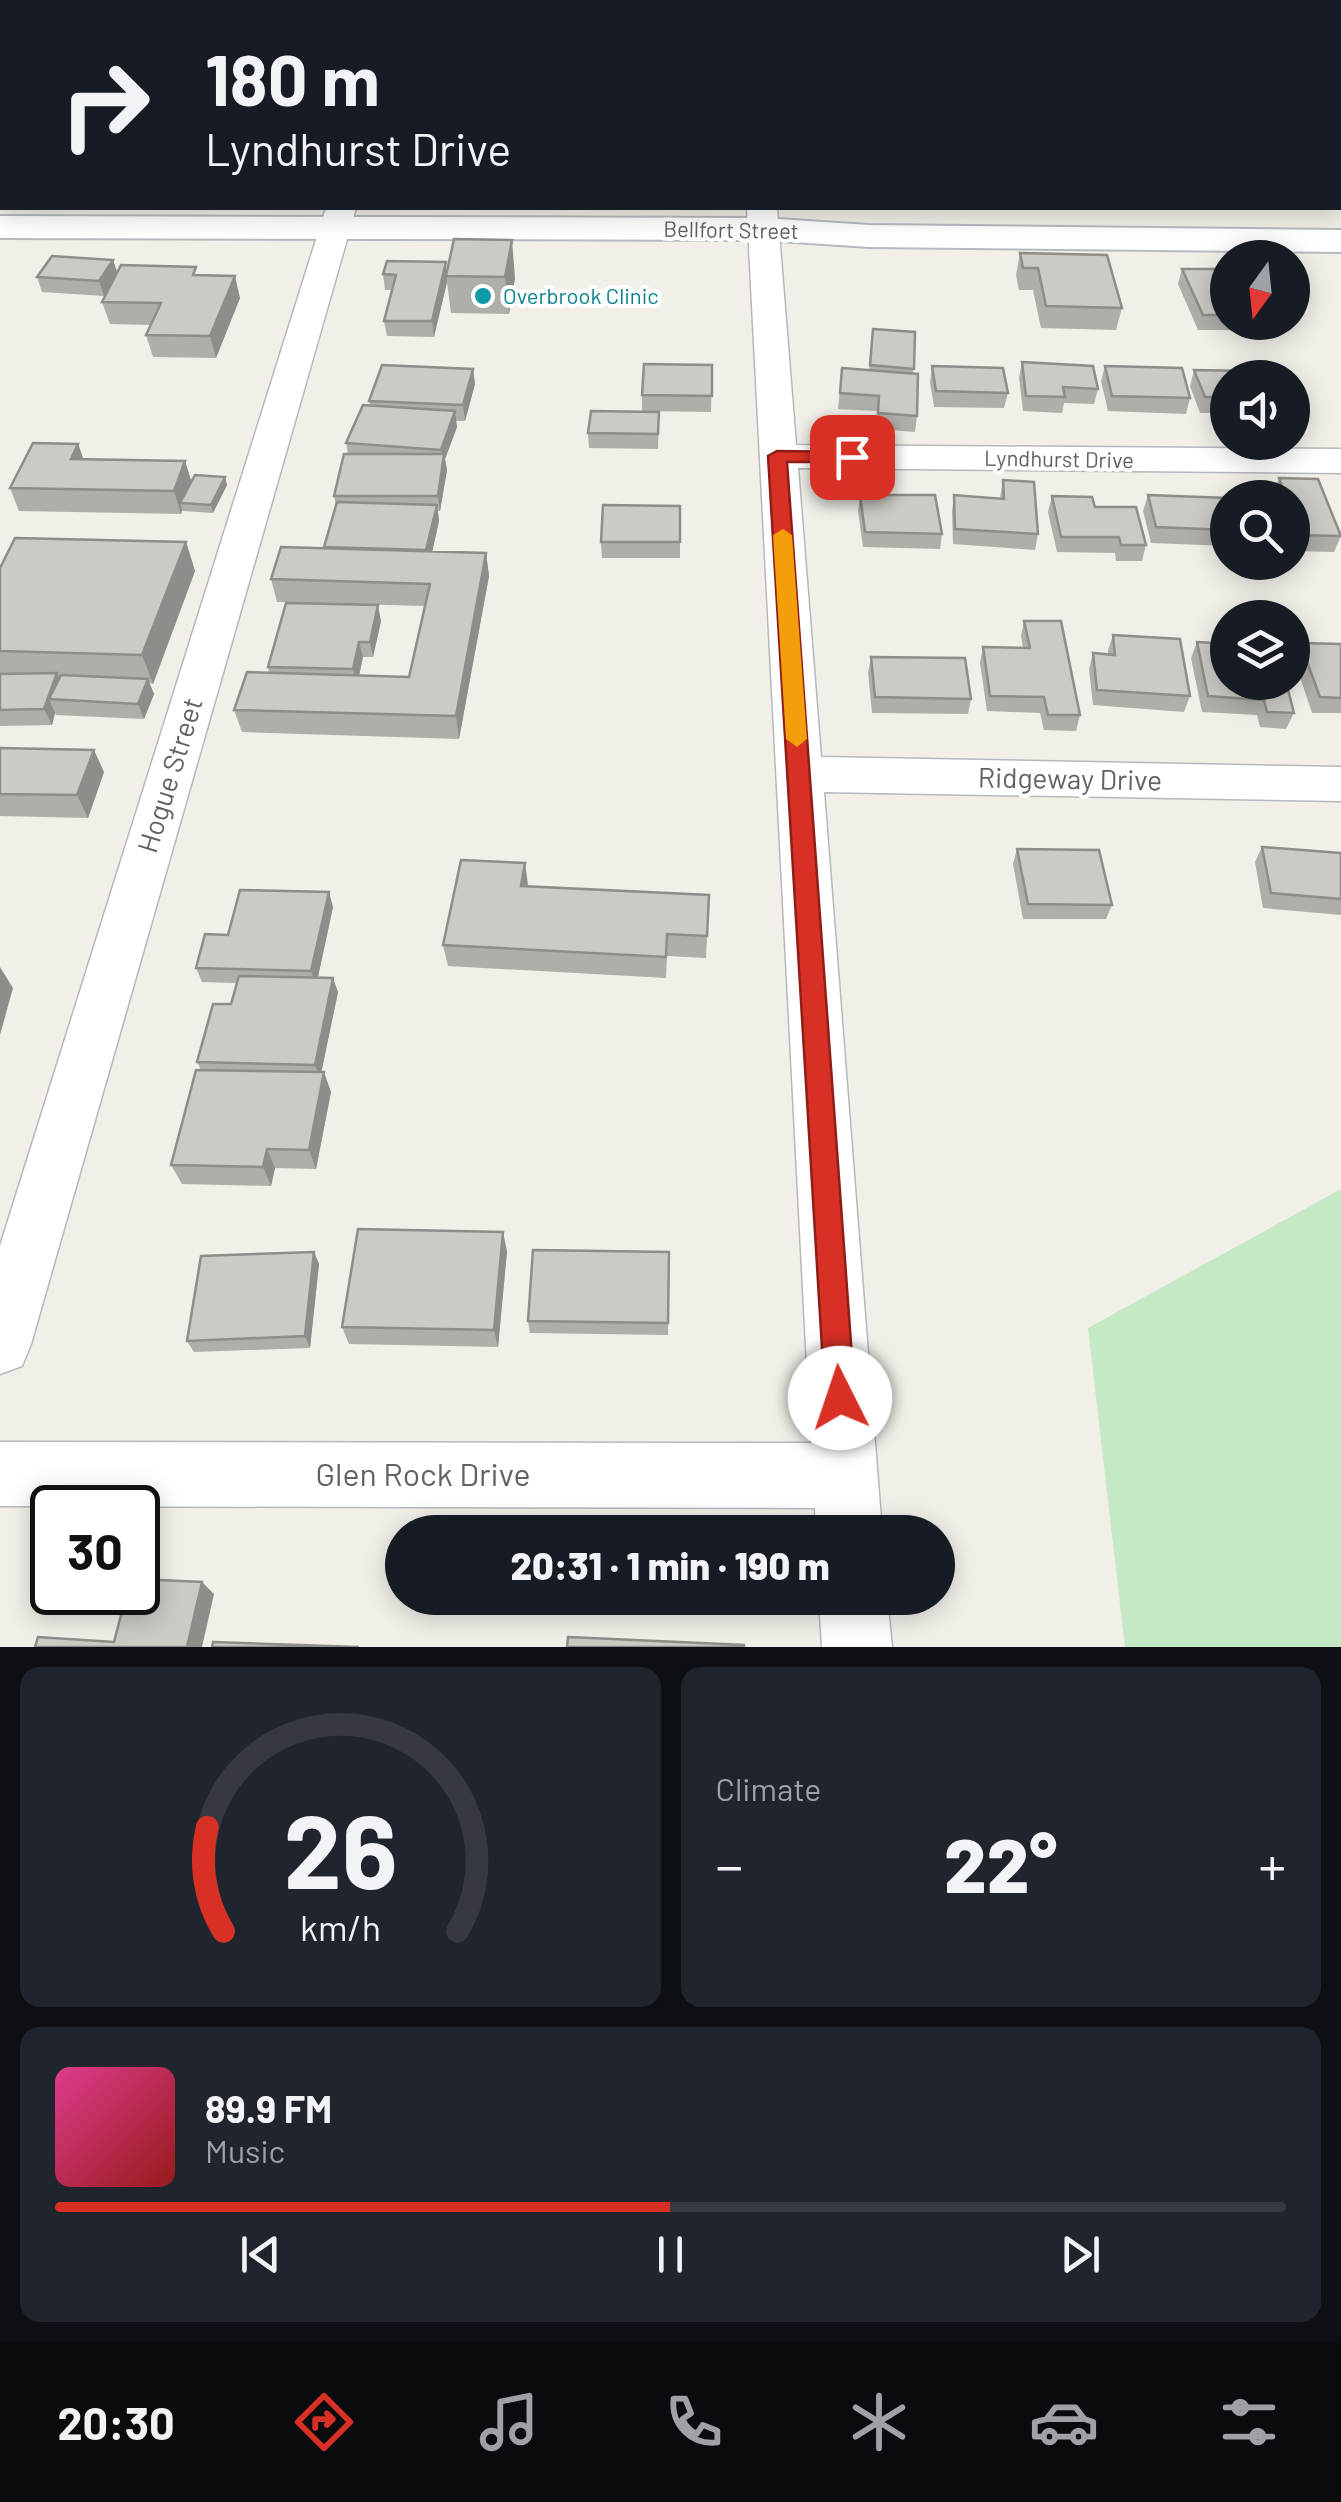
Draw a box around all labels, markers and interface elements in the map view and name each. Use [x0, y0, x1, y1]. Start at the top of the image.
text: 180 m [205, 36, 380, 120]
icon: right [40, 40, 170, 170]
text: Lyndhurst Drive [205, 121, 511, 175]
street label: Bellfort Street [663, 215, 799, 243]
north arrow [1210, 240, 1310, 340]
map controls [1210, 240, 1310, 700]
place label: Overbrook Clinic [503, 282, 659, 308]
marker: Overbrook Clinic [472, 285, 494, 307]
button: sound [1210, 360, 1310, 460]
pin [810, 415, 895, 500]
icon: arrive [825, 430, 880, 485]
street label: Lyndhurst Drive [984, 444, 1134, 472]
button: search [1210, 480, 1310, 580]
button: layers [1210, 600, 1310, 700]
street label: Hogue Street [129, 693, 209, 856]
street label: Ridgeway Drive [978, 759, 1162, 797]
position arrow [788, 1346, 892, 1450]
street label: Glen Rock Drive [316, 1454, 530, 1492]
speed limit sign: 30 [30, 1485, 160, 1615]
text: 20:31 · 1 min · 190 m [510, 1542, 830, 1588]
text: Climate [716, 1769, 821, 1807]
text: 26 [283, 1785, 397, 1910]
text: 22° [944, 1818, 1057, 1908]
text: − [716, 1831, 743, 1897]
text: + [1258, 1831, 1286, 1897]
text: km/h [300, 1905, 381, 1948]
text: 89.9 FM [205, 2085, 332, 2131]
text: Music [205, 2131, 285, 2169]
icon: previous [233, 2227, 288, 2282]
icon: pause [643, 2227, 698, 2282]
icon: next [1053, 2227, 1108, 2282]
icon: directions [289, 2387, 359, 2457]
icon: music [474, 2387, 544, 2457]
icon: phone [659, 2387, 729, 2457]
icon: climate [844, 2387, 914, 2457]
icon: car [1029, 2387, 1099, 2457]
icon: filters [1214, 2387, 1284, 2457]
text: 20:30 [57, 2395, 175, 2449]

